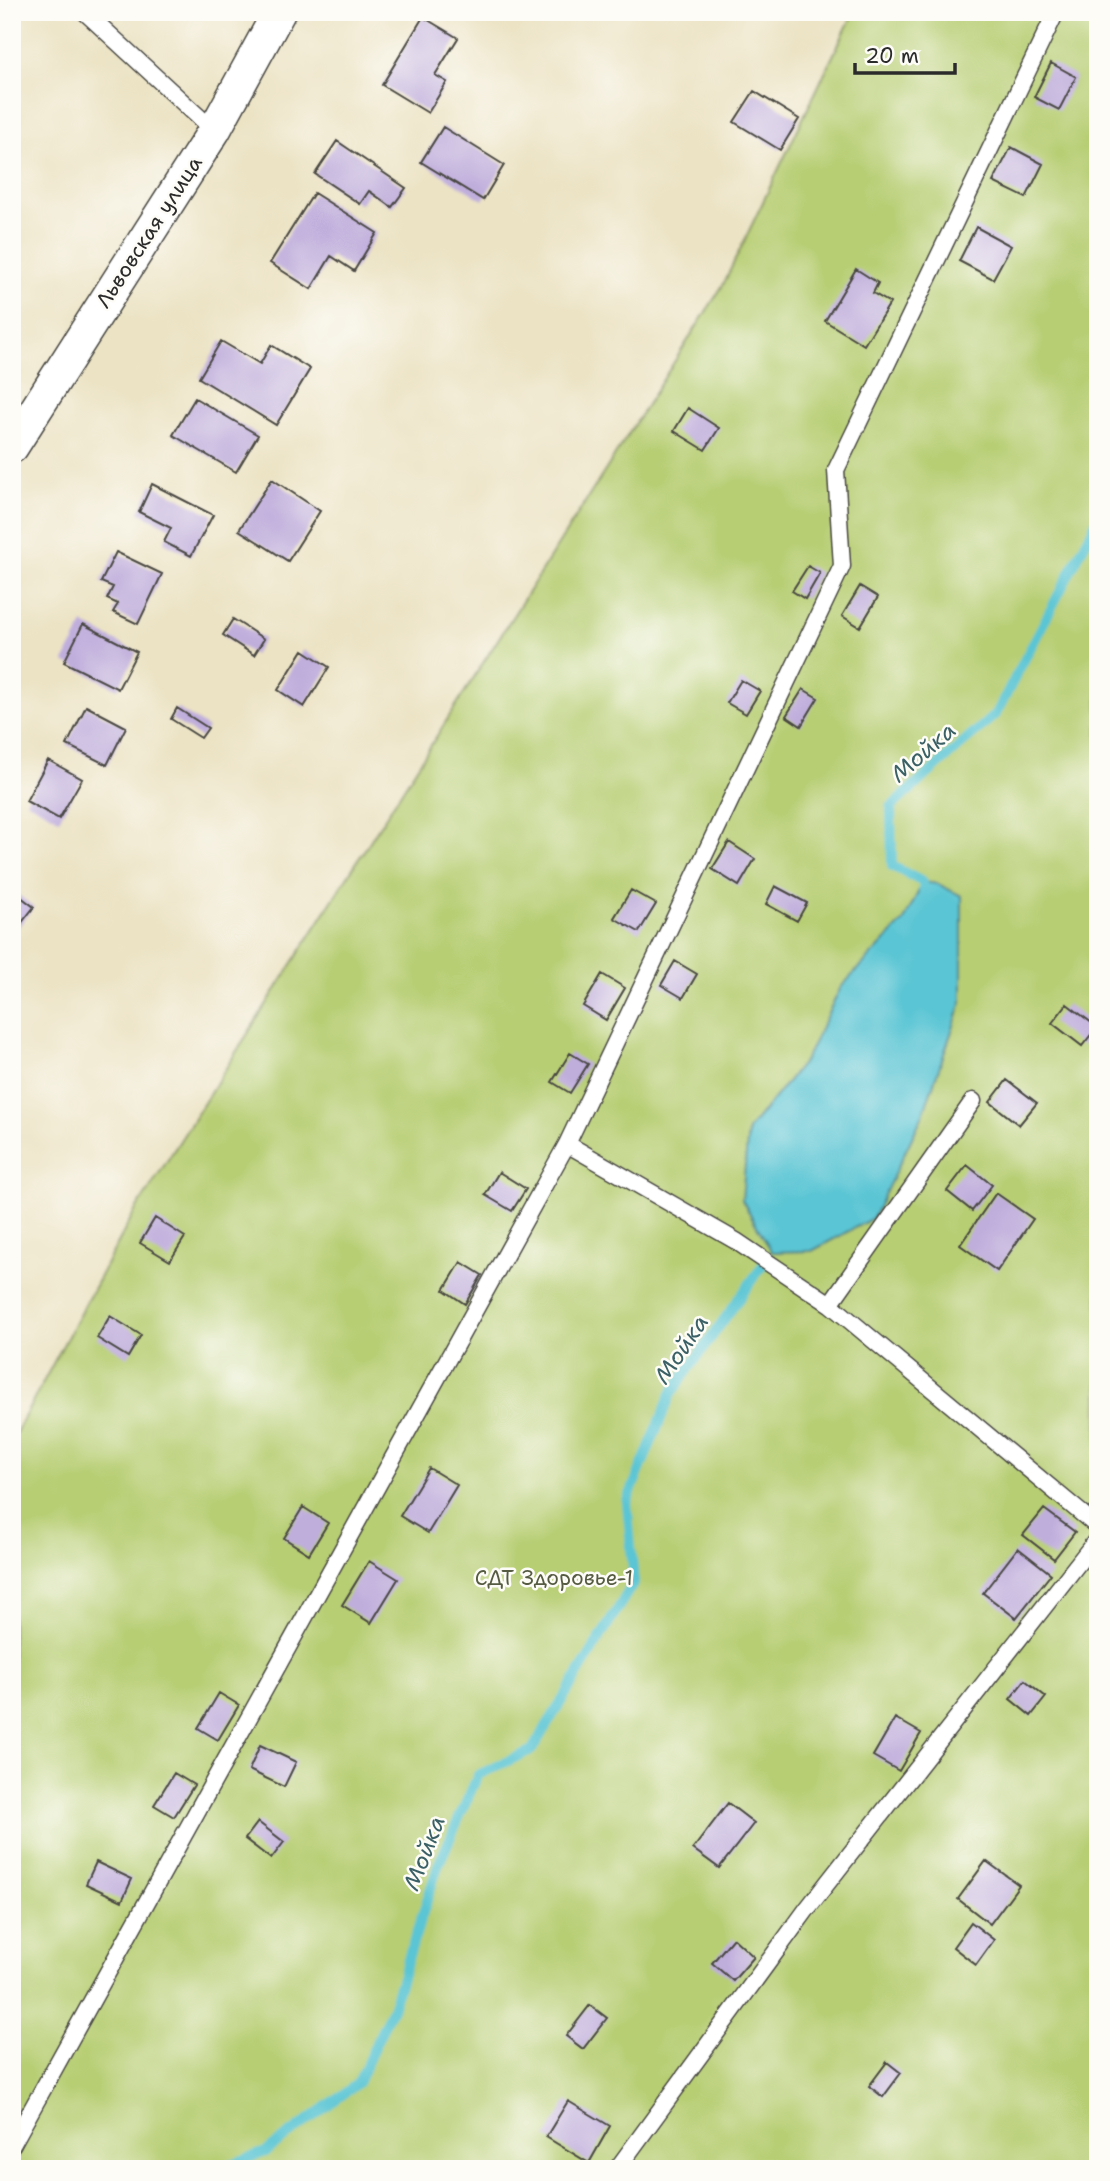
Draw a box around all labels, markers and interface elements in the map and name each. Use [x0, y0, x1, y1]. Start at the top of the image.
scale bar [855, 32, 954, 76]
text: 20 m [865, 42, 919, 70]
street label: Львовская улица [89, 151, 209, 313]
water label: Мойка [884, 715, 962, 789]
water label: Мойка [647, 1309, 715, 1389]
park label: СДТ Здоровье-1 [475, 1564, 633, 1592]
water label: Мойка [396, 1811, 452, 1895]

